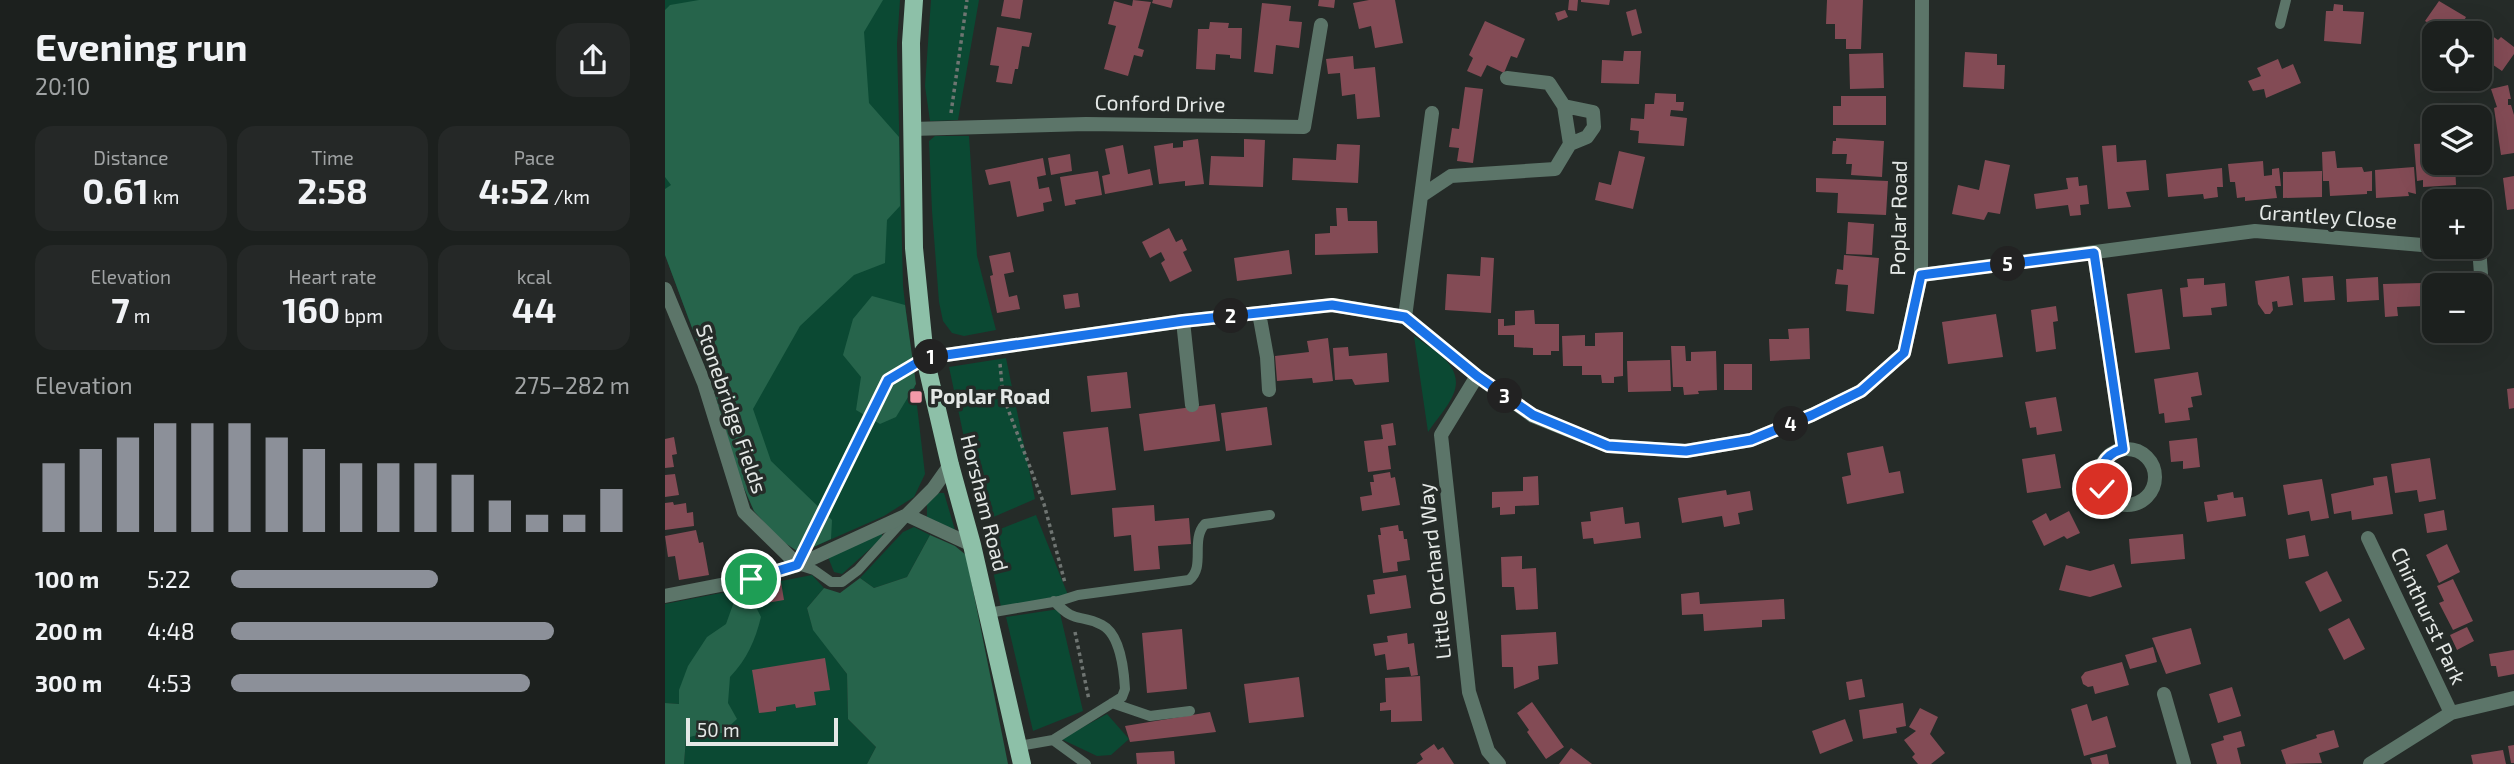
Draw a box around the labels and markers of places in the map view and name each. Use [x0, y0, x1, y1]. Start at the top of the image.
pin: 5 [1991, 246, 2025, 282]
pin: 2 [1213, 298, 1249, 334]
pin: 1 [913, 340, 949, 374]
pin: 3 [1487, 378, 1523, 414]
place label: Poplar Road [930, 383, 1050, 408]
marker: Poplar Road [908, 389, 924, 405]
pin: 4 [1773, 406, 1809, 442]
pin [2072, 459, 2132, 519]
pin [721, 549, 781, 609]

